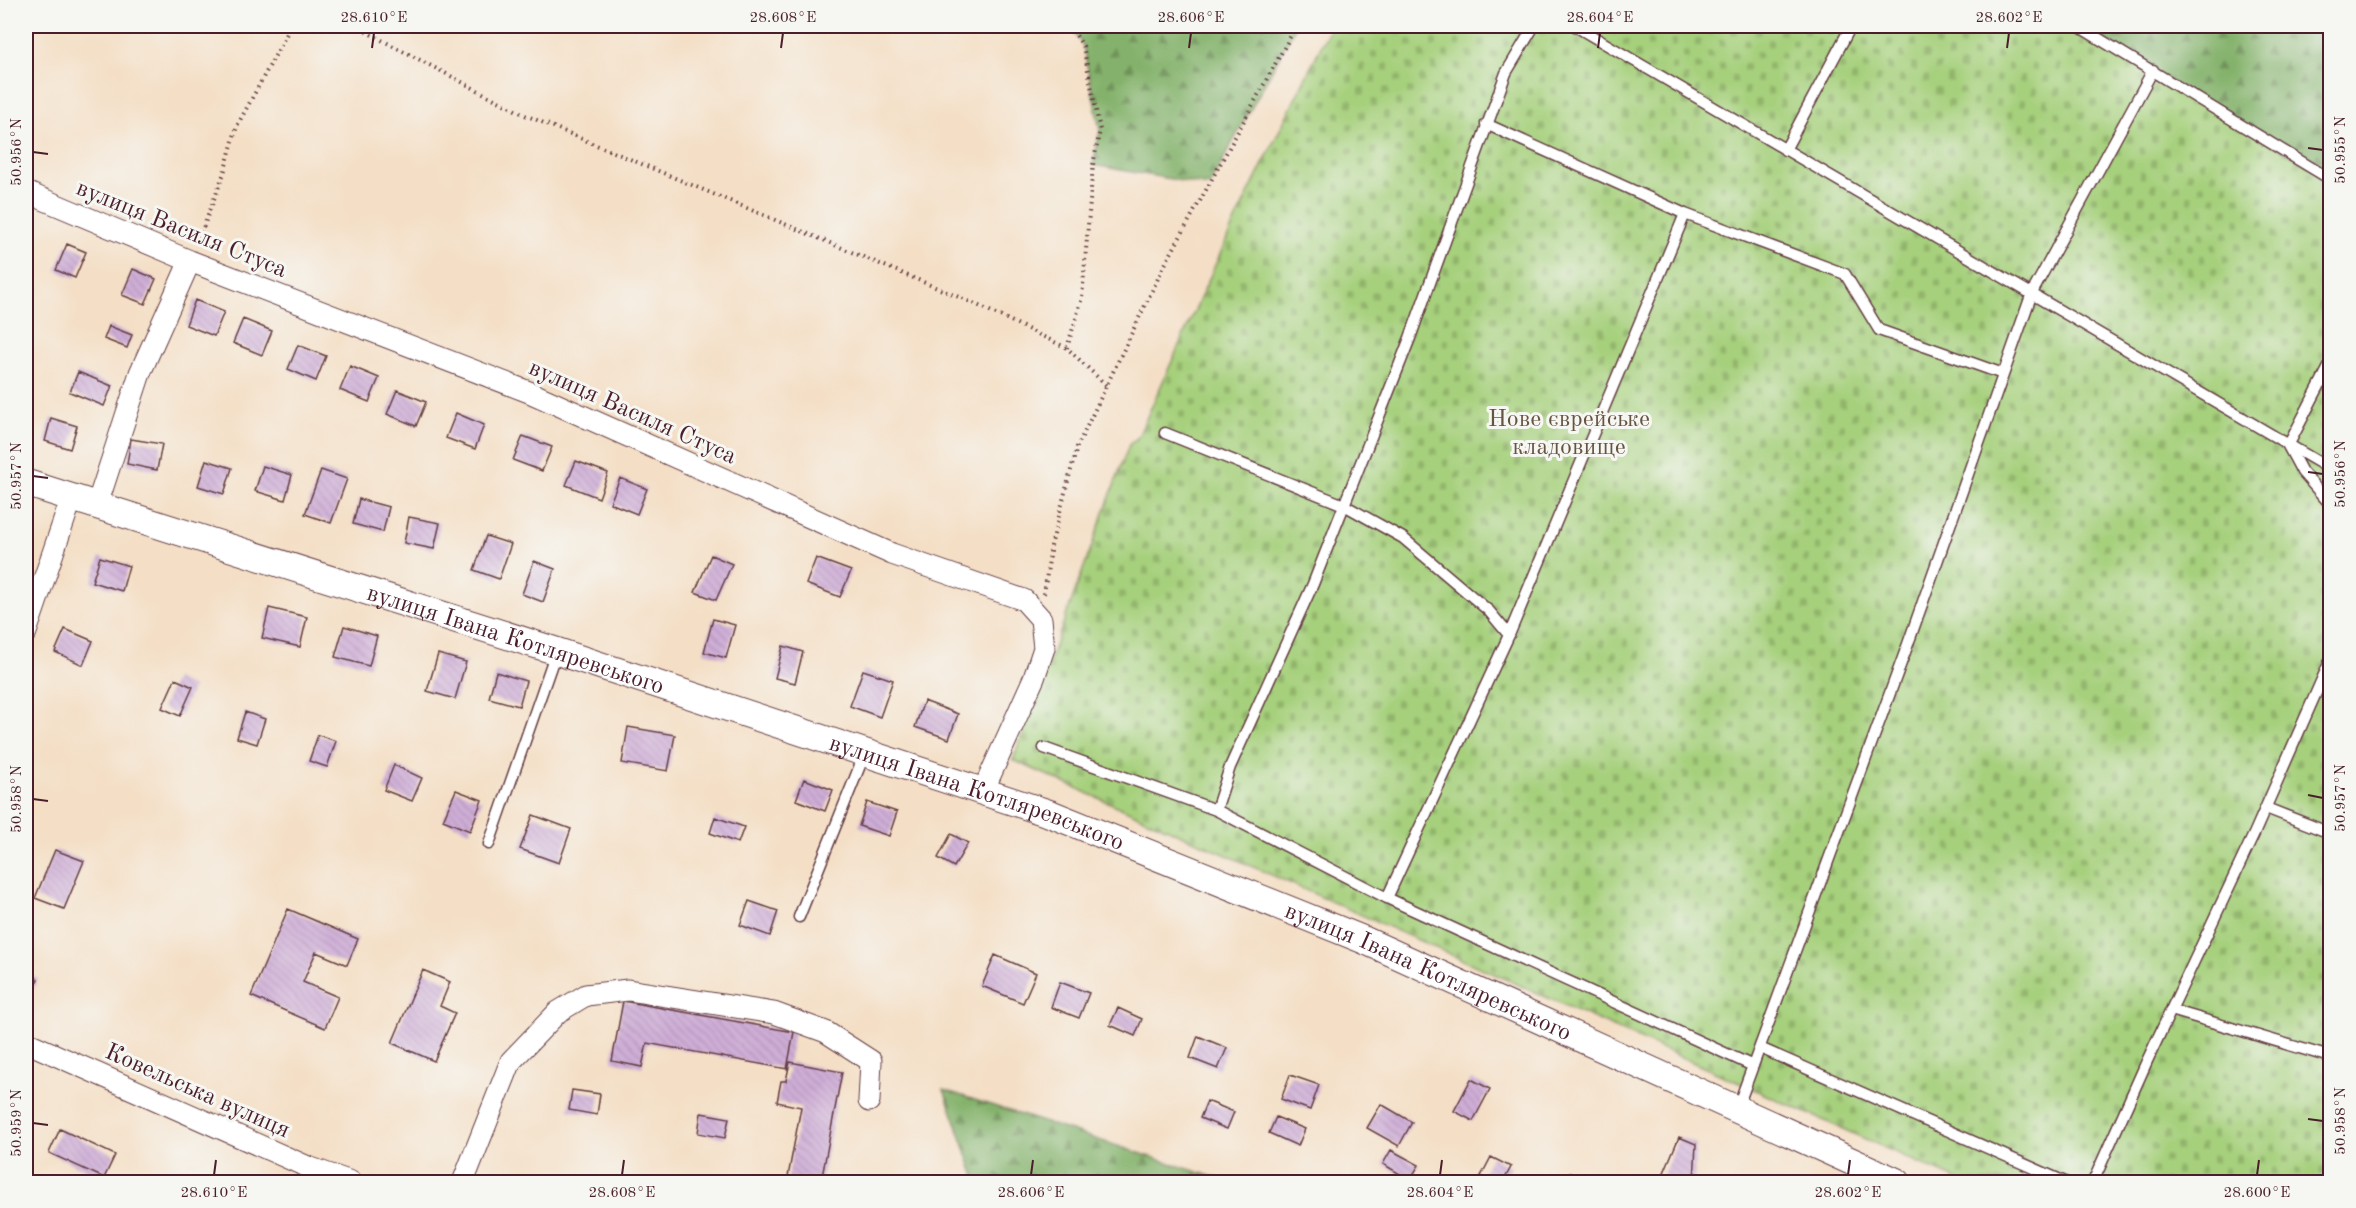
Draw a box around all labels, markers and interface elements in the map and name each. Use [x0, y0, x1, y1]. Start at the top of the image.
text: 28.610°E [341, 11, 407, 26]
text: 28.608°E [750, 11, 816, 26]
text: 28.606°E [1158, 11, 1224, 26]
text: 28.604°E [1567, 11, 1633, 26]
text: 28.602°E [1976, 11, 2042, 26]
text: 50.955°N [2334, 116, 2349, 184]
text: 50.956°N [10, 118, 25, 186]
street label: вулиця Василя Стуса [73, 177, 290, 283]
street label: вулиця Василя Стуса [525, 356, 740, 470]
park label: Нове єврейське кладовище [1488, 408, 1650, 460]
text: 50.956°N [2334, 440, 2349, 508]
text: 50.957°N [10, 442, 25, 510]
street label: вулиця Івана Котляревського [364, 582, 667, 700]
street label: вулиця Івана Котляревського [826, 732, 1127, 856]
text: 50.957°N [2334, 764, 2349, 832]
text: 50.958°N [10, 765, 25, 833]
street label: вулиця Івана Котляревського [1281, 899, 1575, 1046]
street label: Ковельська вулиця [101, 1040, 293, 1143]
text: 50.958°N [2334, 1087, 2349, 1155]
text: 50.959°N [10, 1089, 25, 1157]
text: 28.610°E [181, 1186, 247, 1201]
text: 28.608°E [589, 1186, 655, 1201]
text: 28.606°E [998, 1186, 1064, 1201]
text: 28.604°E [1407, 1186, 1473, 1201]
text: 28.602°E [1815, 1186, 1881, 1201]
text: 28.600°E [2224, 1186, 2290, 1201]

